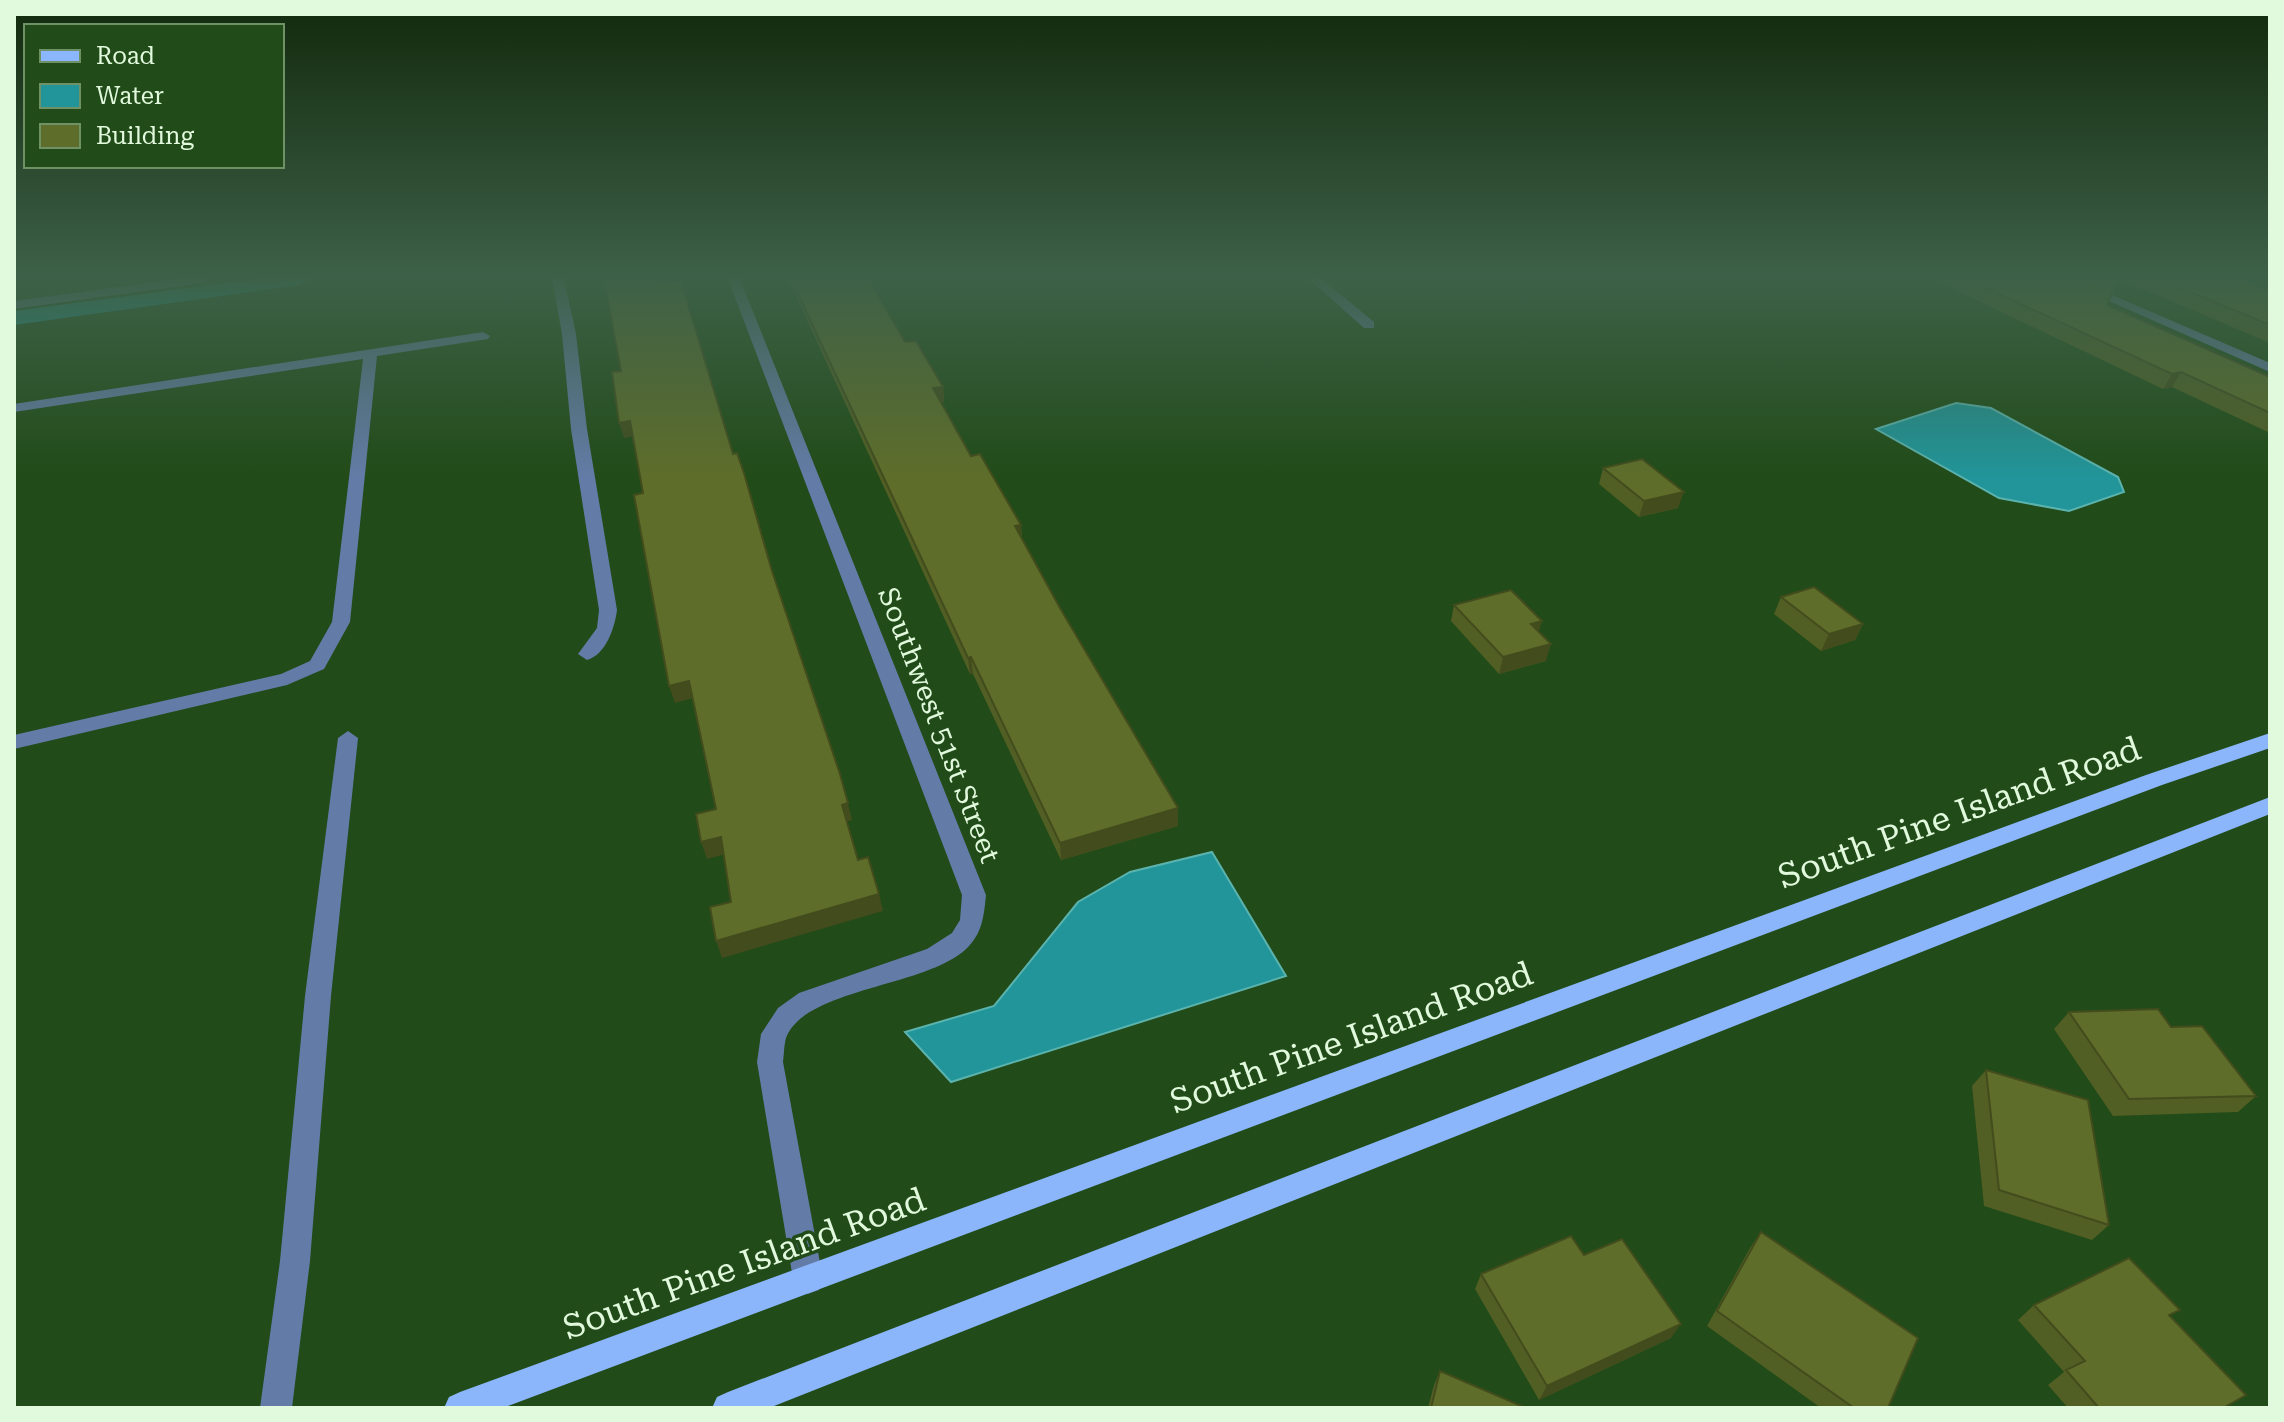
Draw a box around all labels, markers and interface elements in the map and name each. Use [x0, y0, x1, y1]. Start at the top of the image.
legend [24, 24, 284, 168]
text: Road [96, 42, 155, 70]
text: Water [96, 82, 164, 110]
text: Building [96, 122, 194, 150]
street label: Southwest 51st Street [871, 583, 1007, 867]
street label: South Pine Island Road [1772, 728, 2146, 896]
street label: South Pine Island Road [1164, 953, 1538, 1121]
street label: South Pine Island Road [557, 1179, 931, 1347]

